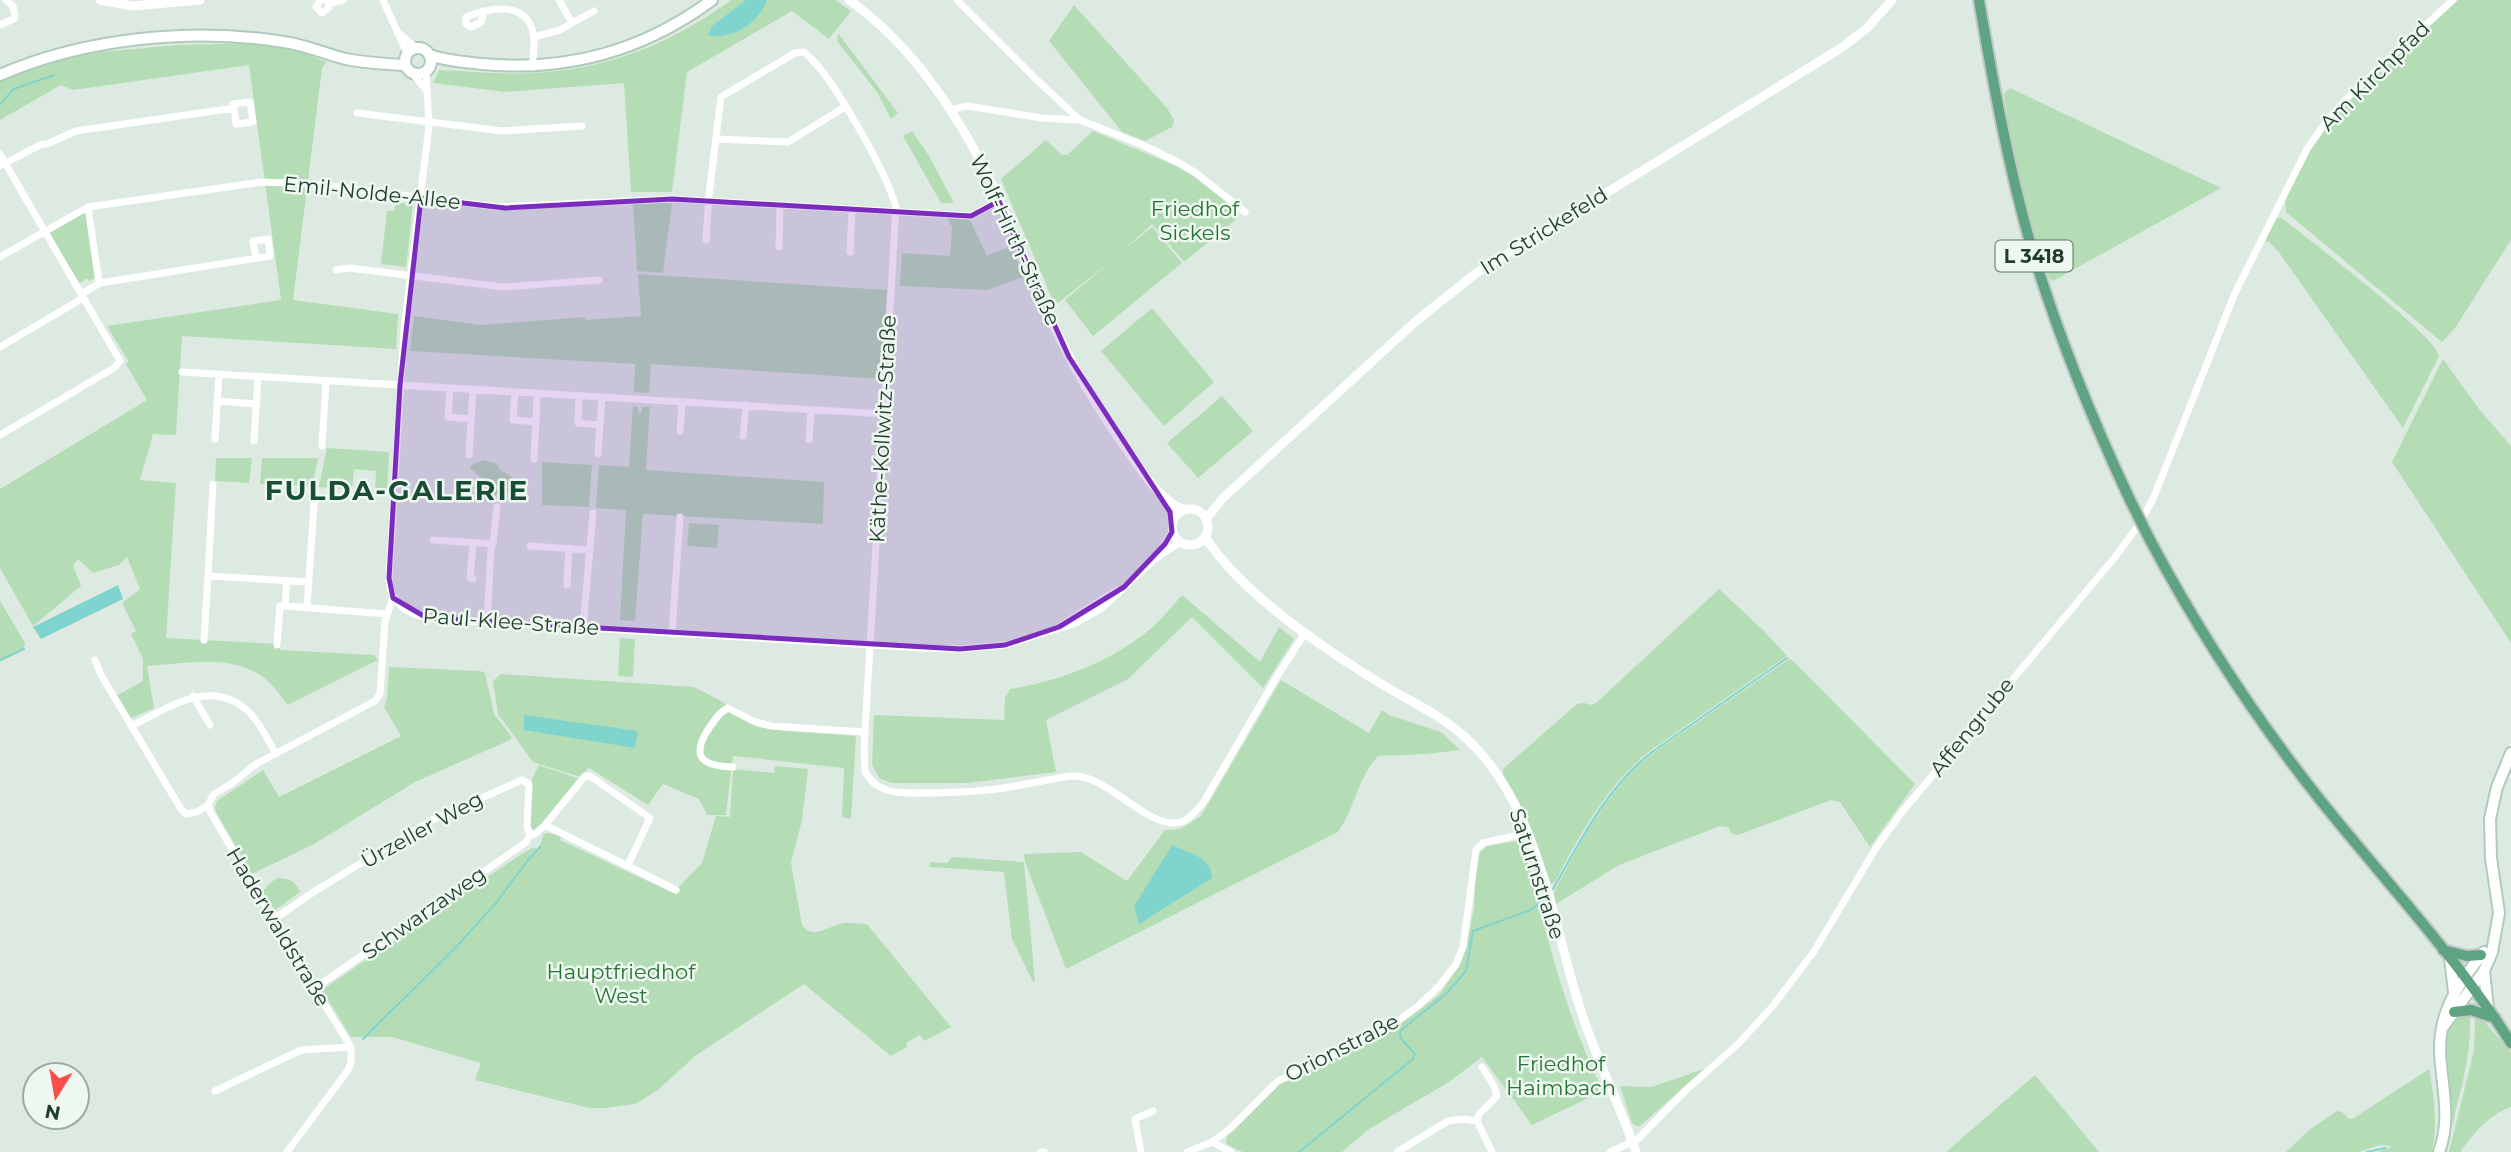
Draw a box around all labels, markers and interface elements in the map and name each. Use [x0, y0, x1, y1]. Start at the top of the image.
street label: Am Kirchpfad [2314, 15, 2435, 136]
street label: Wolf-Hirth-Straße [965, 150, 1066, 329]
street label: Emil-Nolde-Allee [282, 171, 462, 214]
street label: Im Strickefeld [1475, 181, 1612, 280]
park label: Friedhof Sickels [1151, 196, 1240, 245]
road number: L 3418 [1996, 240, 2072, 272]
street label: Käthe-Kollwitz-Straße [864, 314, 901, 544]
district label: FULDA-GALERIE [265, 473, 529, 507]
street label: Paul-Klee-Straße [422, 603, 600, 640]
street label: Affengrube [1924, 672, 2019, 781]
street label: Ürzeller Weg [356, 786, 487, 873]
street label: Saturnstraße [1505, 805, 1570, 942]
street label: Haderwaldstraße [221, 843, 336, 1011]
street label: Schwarzaweg [357, 861, 490, 965]
park label: Hauptfriedhof West [547, 959, 696, 1008]
street label: Orionstraße [1281, 1008, 1403, 1087]
park label: Friedhof Haimbach [1506, 1051, 1616, 1100]
north arrow [21, 1061, 91, 1131]
text: N [43, 1099, 63, 1125]

